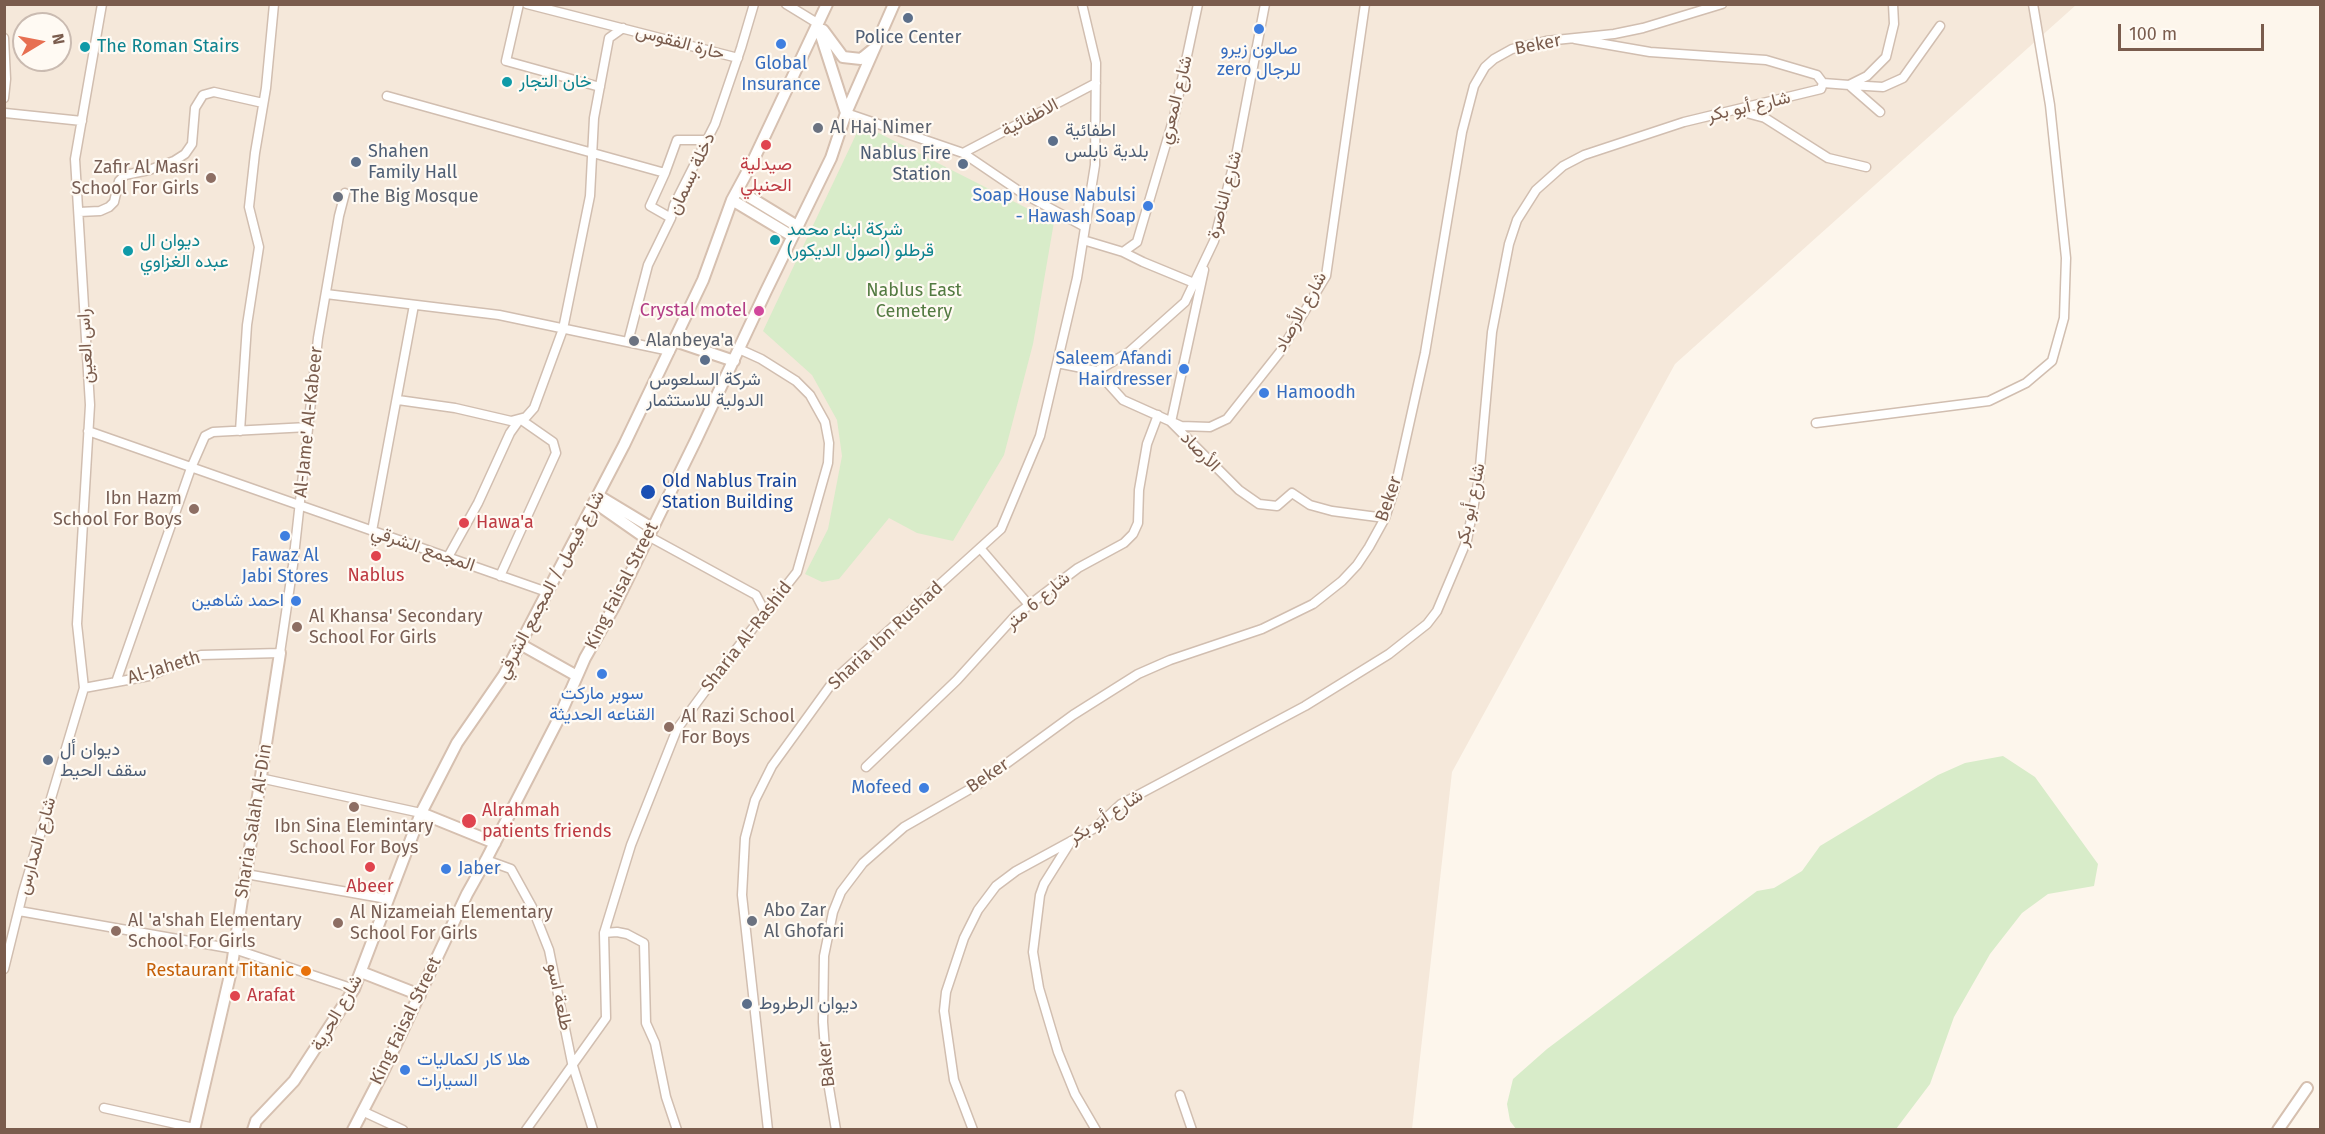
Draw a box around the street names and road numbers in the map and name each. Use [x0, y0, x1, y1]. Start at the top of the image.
street label: حارة الفقوس [633, 21, 727, 65]
street label: Beker [1513, 30, 1563, 60]
street label: شارع المعري [1155, 53, 1197, 147]
street label: شارع أبو بكر [1705, 87, 1793, 127]
street label: الاطفائية [998, 94, 1062, 142]
street label: دخلة بسمان [664, 129, 720, 219]
street label: شارع الناصرة [1203, 149, 1247, 241]
street label: شارع الأرصاد [1270, 268, 1332, 356]
street label: راس العين [73, 308, 99, 384]
street label: Al-Jame' Al-Kabeer [290, 345, 328, 499]
street label: الأرصاد [1176, 427, 1224, 477]
street label: شارع أبو بكر [1452, 461, 1490, 549]
street label: Beker [1371, 473, 1407, 525]
street label: شارع فيصل / المجمع الشرقي [492, 487, 610, 683]
street label: King Faisal Street [581, 519, 663, 653]
street label: المجمع الشرقي [368, 521, 478, 577]
street label: شارع 6 متر [1001, 568, 1075, 634]
street label: Sharia Al-Rashid [697, 577, 797, 697]
street label: Sharia Ibn Rushad [824, 577, 948, 695]
street label: Al-Jaheth [125, 647, 203, 689]
street label: Sharia Salah Al-Din [231, 742, 277, 900]
street label: Beker [963, 754, 1013, 798]
street label: شارع أبو بكر [1065, 785, 1147, 849]
street label: شارع المدارس [13, 795, 61, 897]
street label: King Faisal Street [366, 953, 446, 1089]
street label: طلعة اسو [541, 961, 577, 1033]
street label: شارع الحرية [307, 971, 367, 1055]
street label: Baker [814, 1040, 840, 1088]

